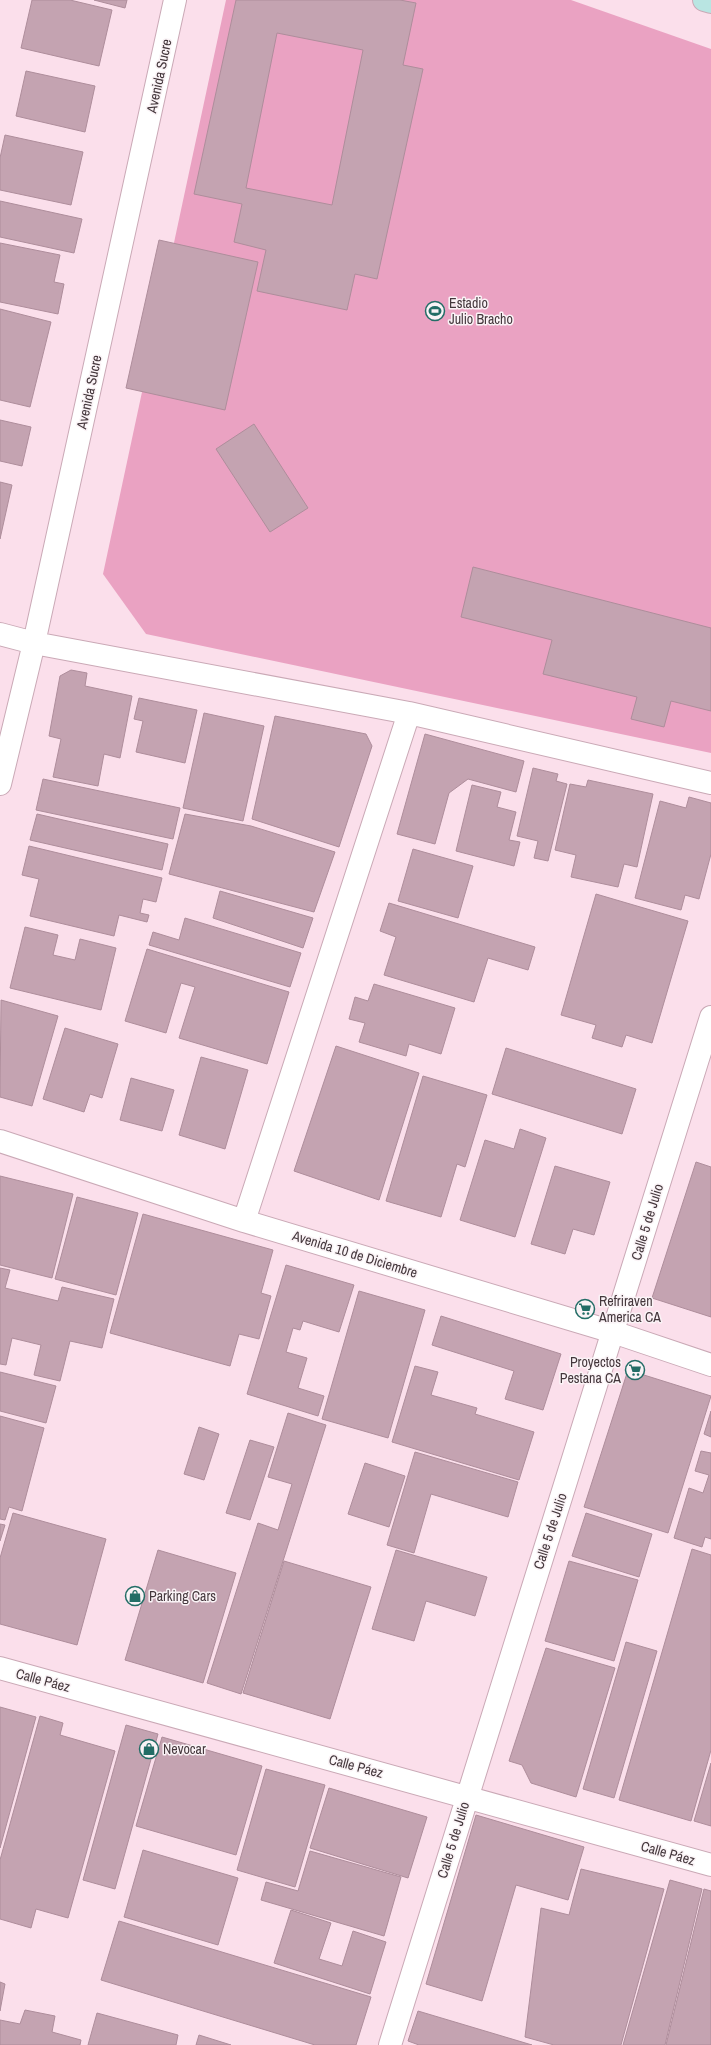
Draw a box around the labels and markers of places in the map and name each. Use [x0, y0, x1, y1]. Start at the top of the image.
place label: Estadio Julio Bracho [449, 294, 513, 328]
sports icon: Estadio Julio Bracho [424, 300, 446, 322]
place label: Refriraven America CA [598, 1292, 661, 1326]
supermarket icon: Refriraven America CA [574, 1298, 596, 1320]
place label: Proyectos Pestana CA [560, 1353, 621, 1387]
supermarket icon: Proyectos Pestana CA [624, 1359, 646, 1381]
shop icon: Parking Cars [124, 1585, 146, 1607]
place label: Parking Cars [149, 1587, 216, 1605]
shop icon: Nevocar [138, 1738, 160, 1760]
place label: Nevocar [163, 1740, 206, 1758]

